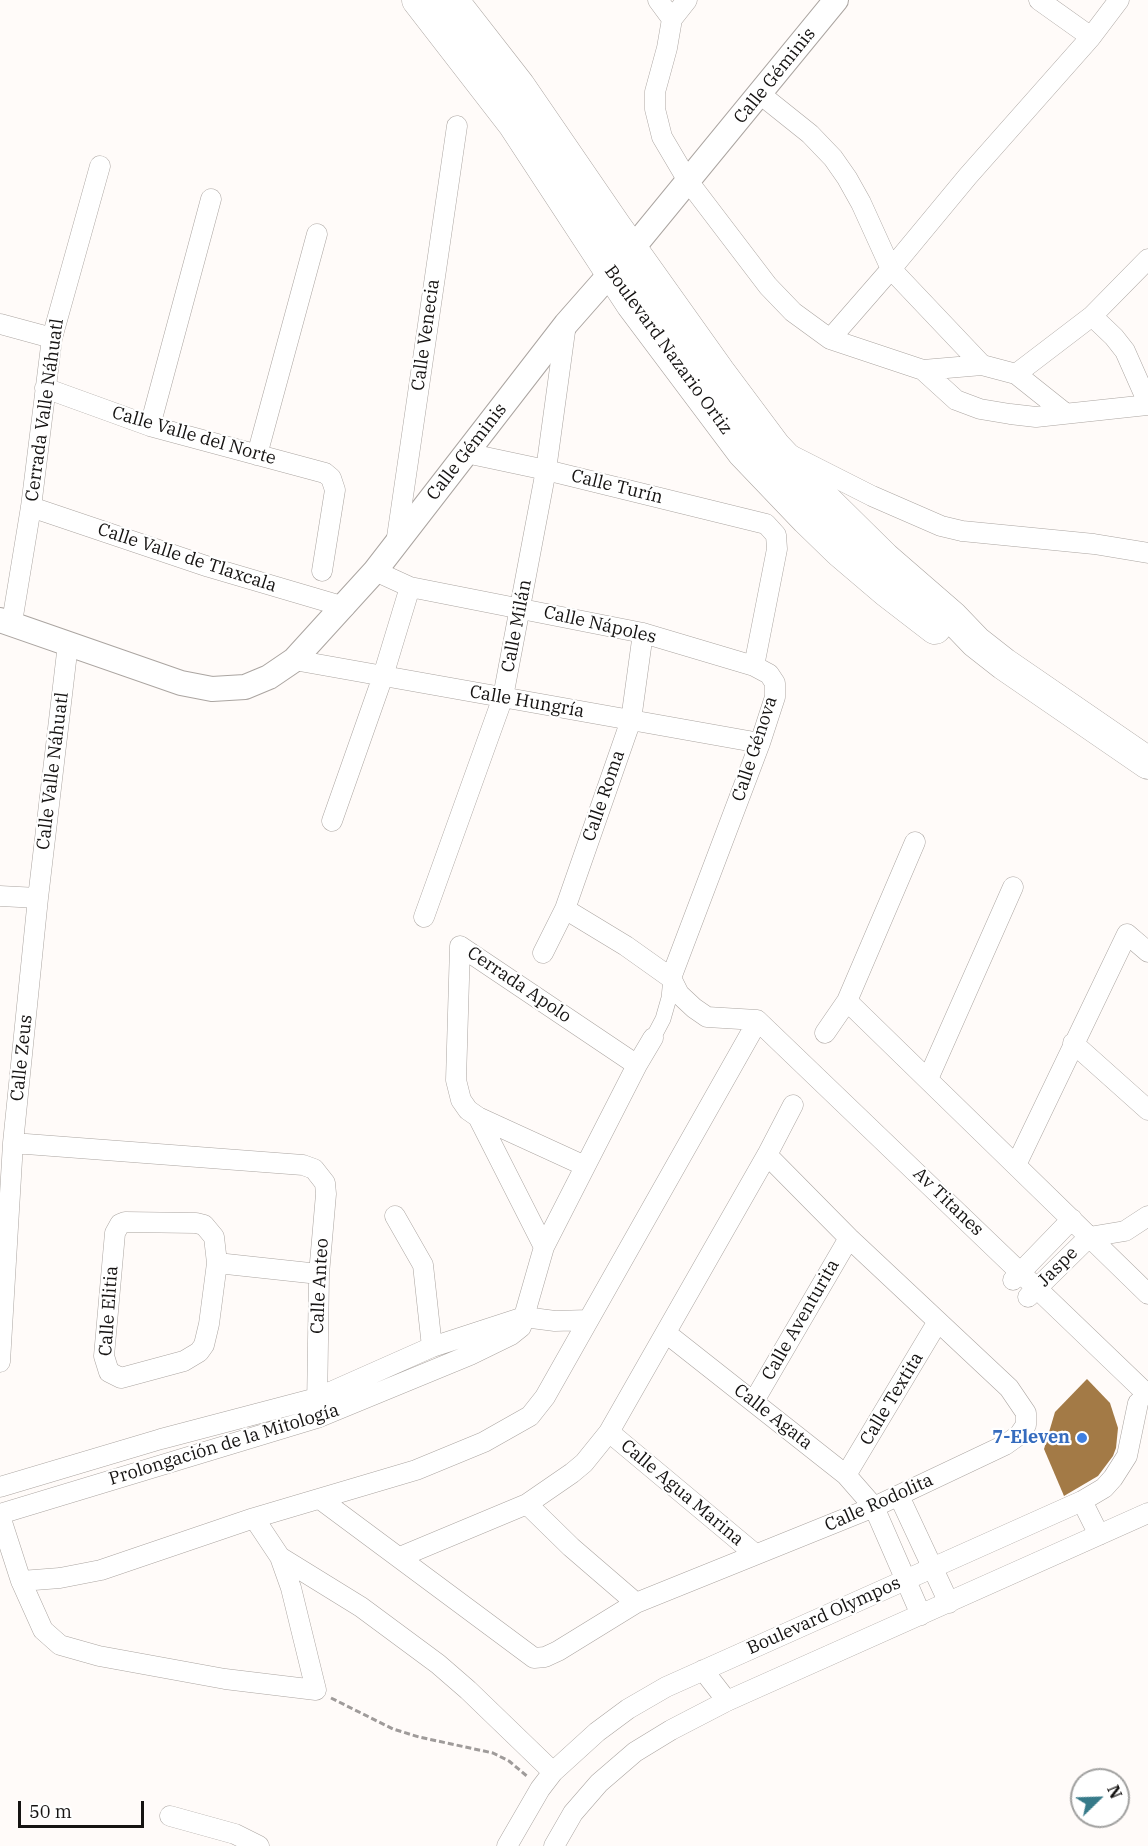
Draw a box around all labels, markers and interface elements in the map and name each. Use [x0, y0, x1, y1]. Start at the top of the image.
street label: Calle Géminis [730, 24, 820, 128]
street label: Boulevard Nazario Ortiz [599, 261, 737, 439]
street label: Calle Venecia [407, 278, 445, 392]
street label: Cerrada Valle Náhuatl [21, 317, 69, 503]
street label: Calle Géminis [422, 399, 512, 505]
street label: Calle Valle del Norte [110, 402, 278, 470]
street label: Calle Turín [569, 465, 665, 509]
street label: Calle Valle de Tlaxcala [95, 519, 279, 597]
street label: Calle Milán [497, 578, 537, 674]
street label: Calle Nápoles [542, 602, 658, 648]
street label: Calle Hungría [468, 681, 586, 723]
street label: Calle Valle Náhuatl [33, 691, 73, 851]
street label: Calle Génova [728, 694, 782, 804]
street label: Calle Roma [578, 748, 630, 844]
street label: Cerrada Apolo [463, 942, 575, 1028]
street label: Calle Zeus [7, 1014, 37, 1102]
street label: Av Titanes [908, 1163, 988, 1241]
street label: Calle Anteo [307, 1238, 333, 1334]
street label: Jaspe [1034, 1243, 1082, 1291]
street label: Calle Aventurita [758, 1256, 844, 1384]
street label: Calle Elitia [95, 1265, 123, 1357]
street label: Calle Textita [856, 1349, 928, 1449]
street label: Calle Agata [729, 1380, 817, 1454]
street label: Prolongación de la Mitología [106, 1400, 342, 1490]
place label: 7-Eleven [992, 1427, 1070, 1449]
marker: 7-Eleven [1075, 1431, 1089, 1445]
street label: Calle Agua Marina [616, 1435, 748, 1551]
street label: Calle Rodolita [821, 1469, 937, 1537]
street label: Boulevard Olympos [744, 1572, 904, 1660]
north arrow [1070, 1768, 1130, 1828]
text: N [1103, 1782, 1126, 1801]
scale bar [21, 1789, 147, 1827]
text: 50 m [29, 1800, 72, 1823]

